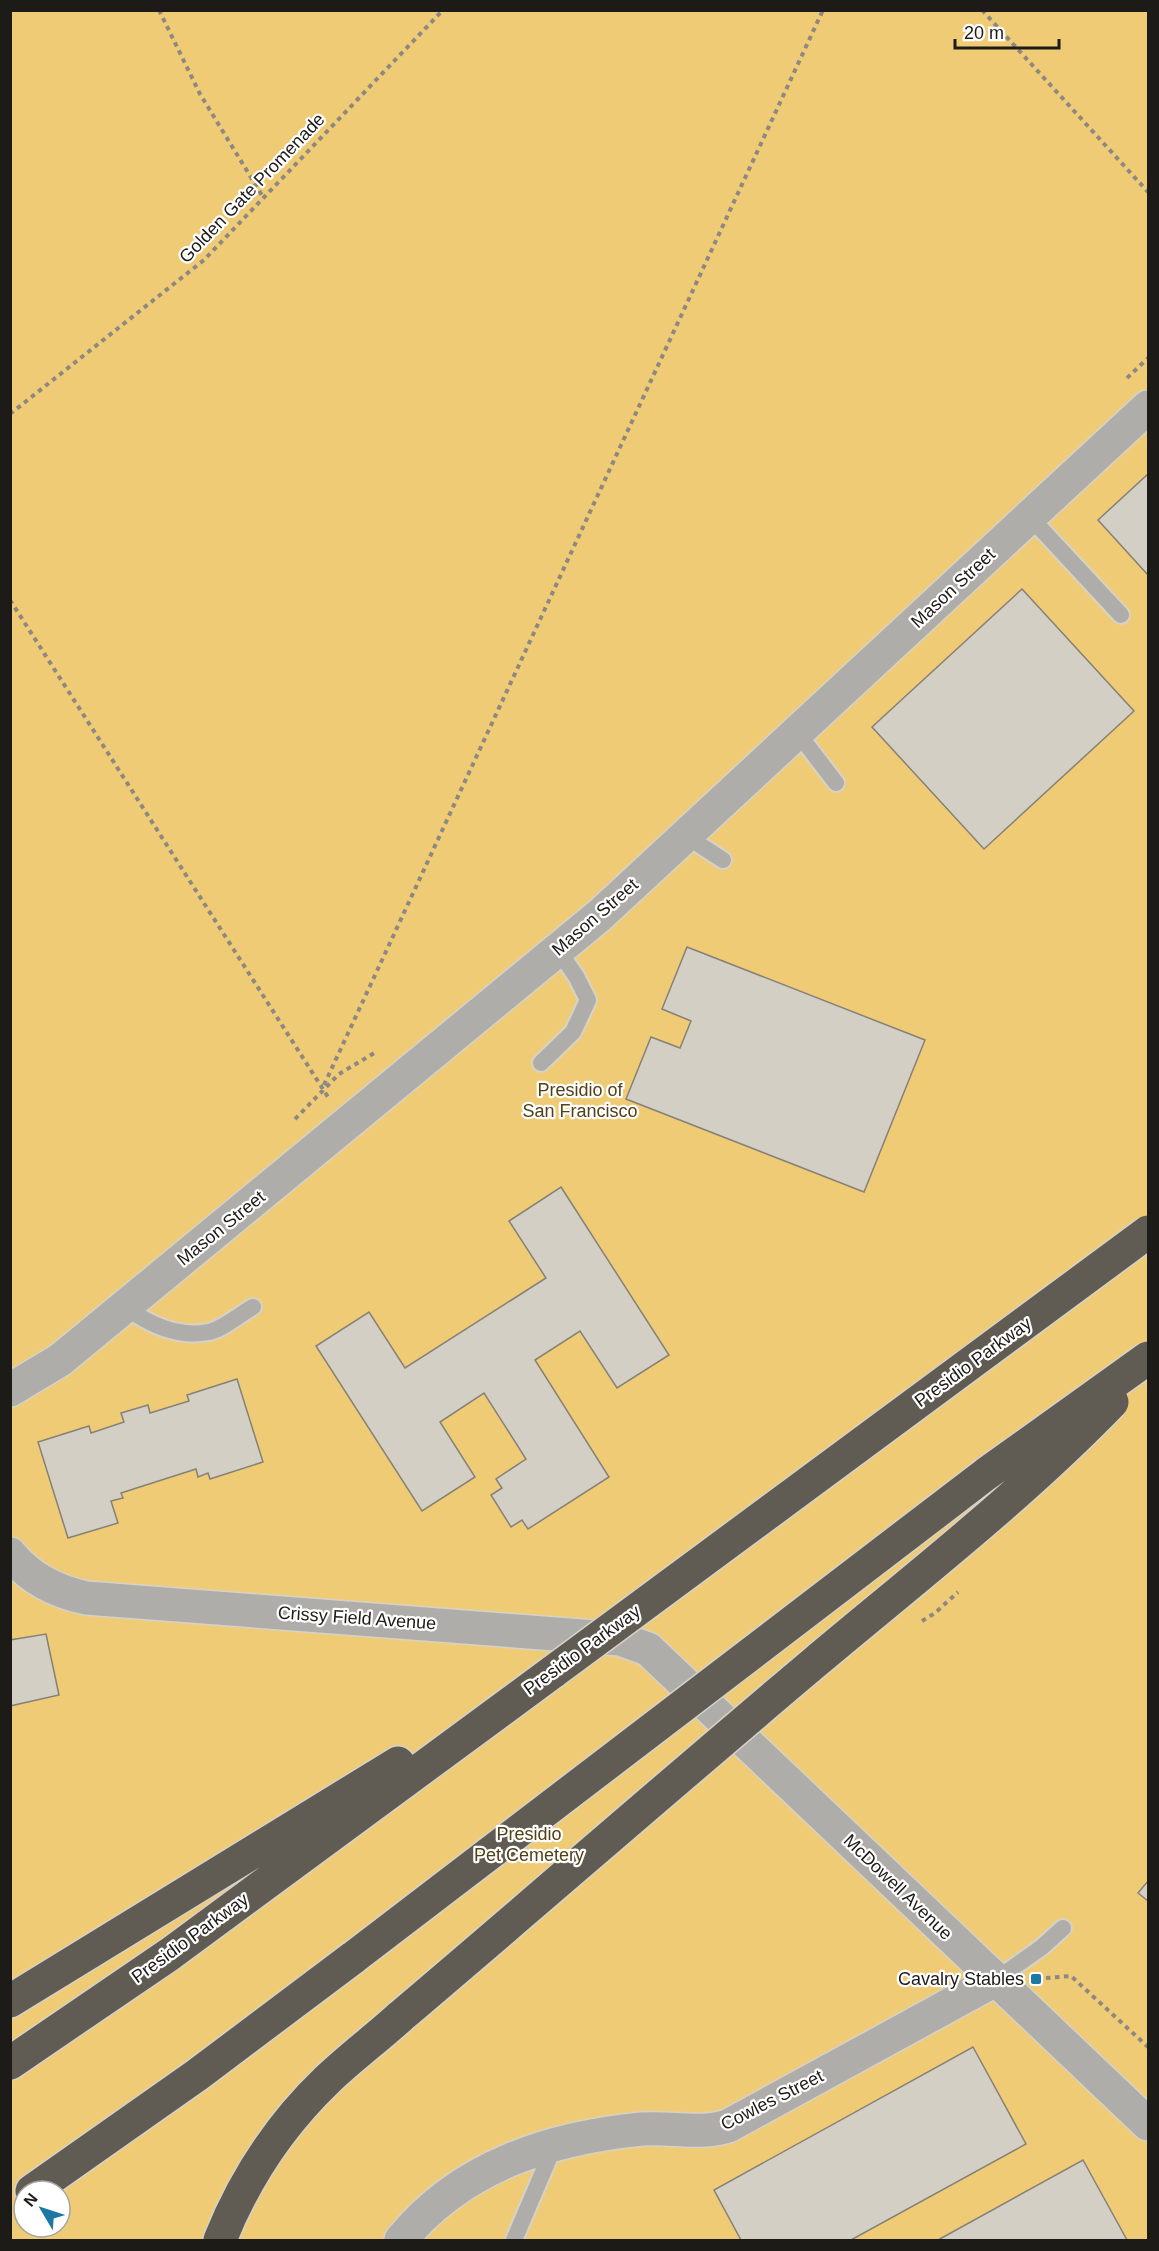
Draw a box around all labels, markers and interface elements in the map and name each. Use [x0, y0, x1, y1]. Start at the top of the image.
scale bar [955, 12, 1058, 50]
text: 20 m [964, 23, 1004, 43]
street label: Golden Gate Promenade [175, 109, 329, 267]
street label: Mason Street [907, 544, 999, 632]
street label: Mason Street [548, 874, 642, 960]
park label: Presidio of San Francisco [522, 1080, 638, 1121]
street label: Mason Street [173, 1187, 269, 1269]
street label: Presidio Parkway [911, 1313, 1035, 1411]
street label: Presidio Parkway [520, 1601, 644, 1699]
street label: Crissy Field Avenue [277, 1602, 437, 1634]
park label: Presidio Pet Cemetery [474, 1824, 584, 1865]
street label: McDowell Avenue [840, 1830, 956, 1944]
street label: Presidio Parkway [128, 1889, 252, 1987]
place label: Cavalry Stables [898, 1969, 1024, 1989]
marker: Cavalry Stables [1029, 1972, 1043, 1986]
street label: Cowles Street [718, 2066, 826, 2134]
north arrow [12, 2179, 72, 2239]
text: N [20, 2190, 41, 2210]

